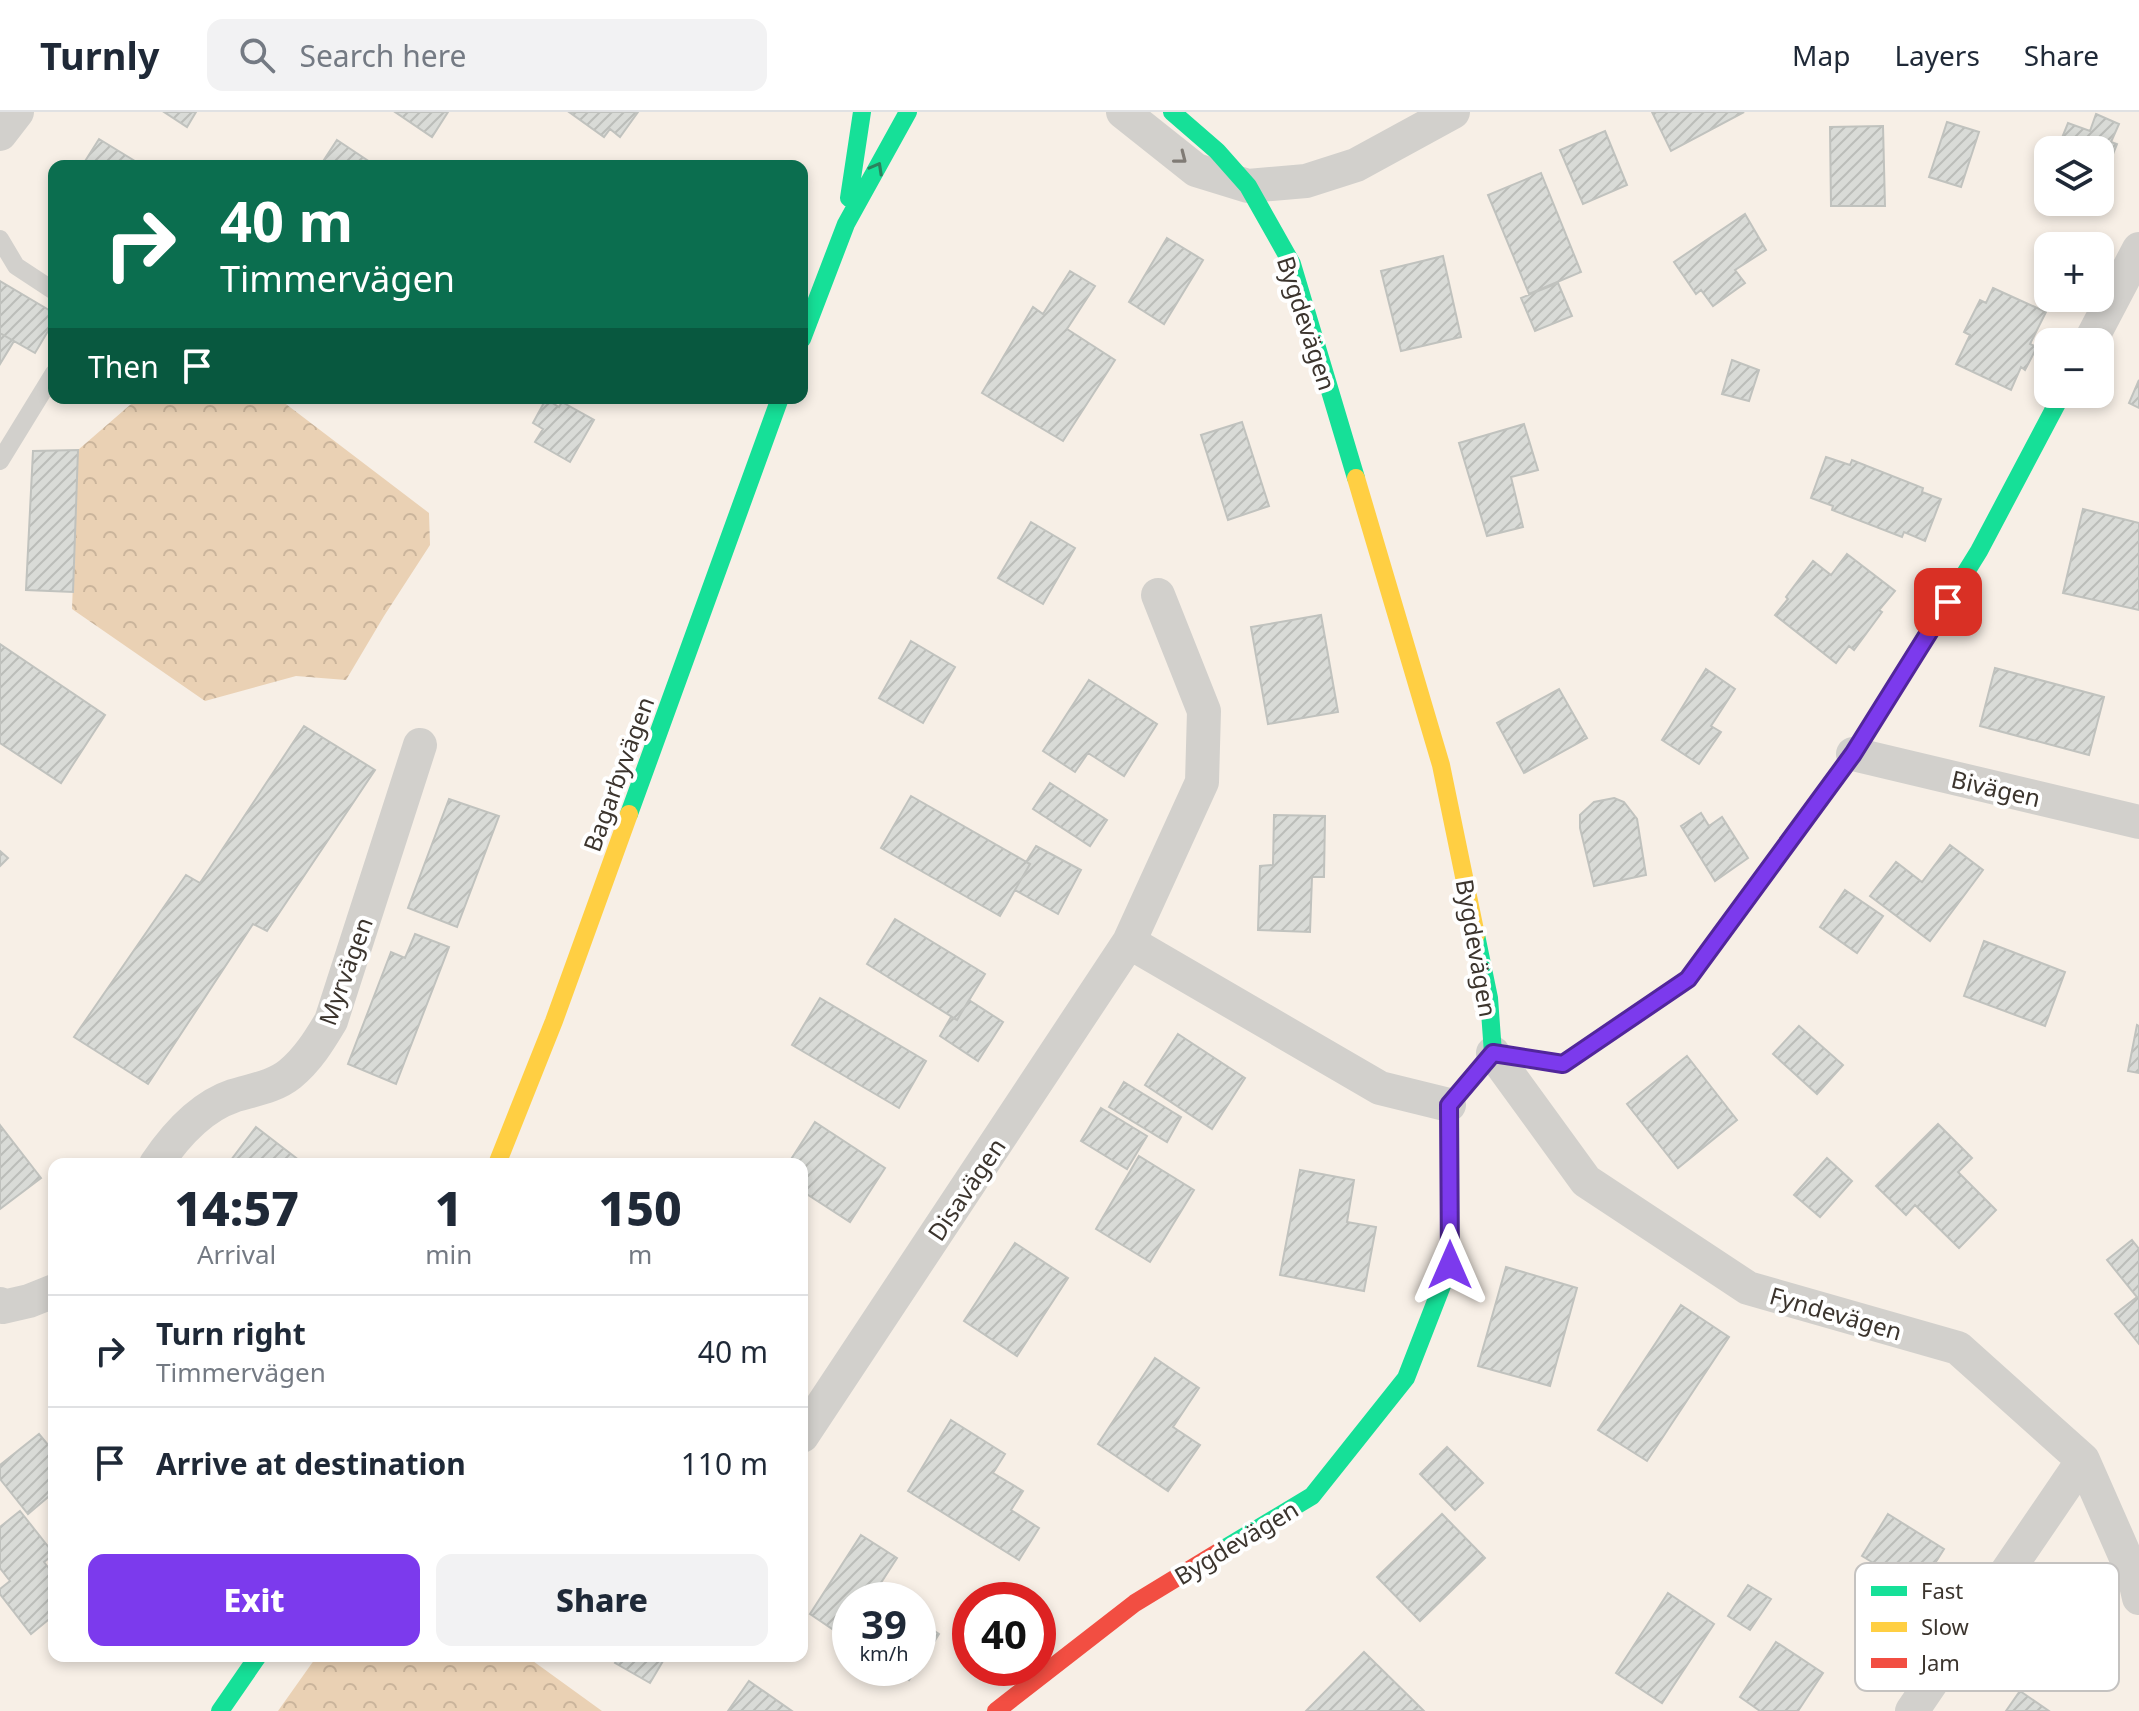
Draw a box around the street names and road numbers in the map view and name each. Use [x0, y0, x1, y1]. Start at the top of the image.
street label: Bygdevägen [1270, 252, 1344, 394]
street label: Bagarbyvägen [575, 692, 661, 856]
street label: Bivägen [1948, 762, 2044, 814]
street label: Bygdevägen [1449, 877, 1505, 1019]
street label: Myrvägen [310, 912, 380, 1030]
street label: Disavägen [919, 1131, 1013, 1247]
street label: Fyndevägen [1766, 1278, 1906, 1348]
street label: Bygdevägen [1168, 1492, 1304, 1592]

